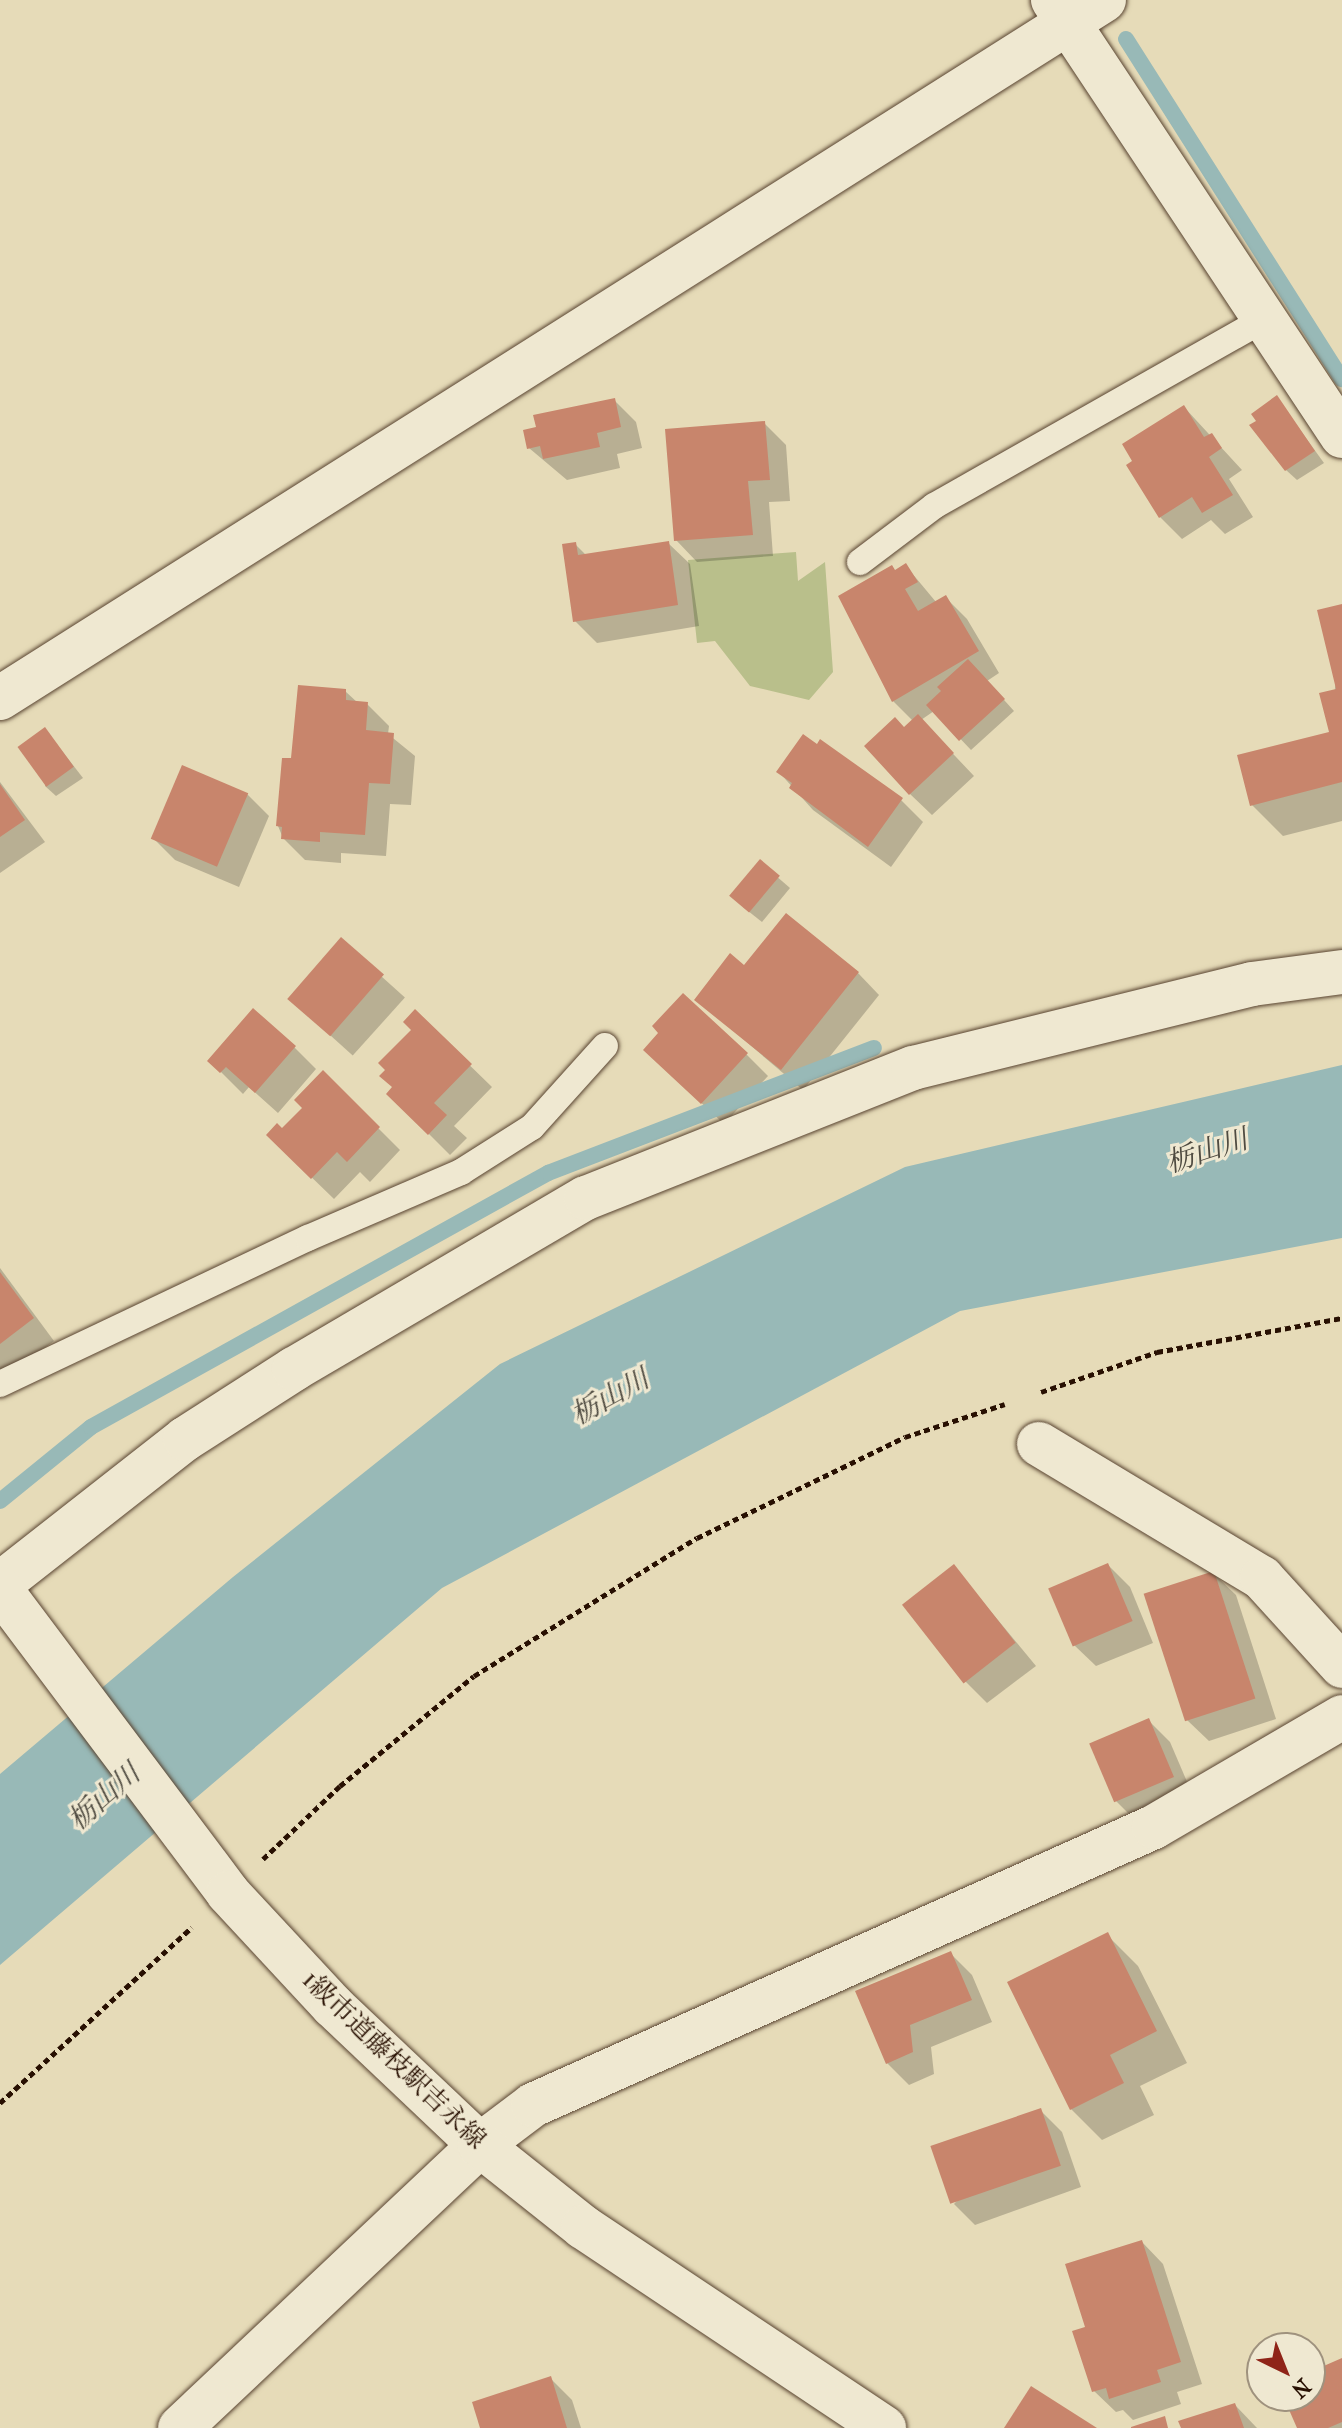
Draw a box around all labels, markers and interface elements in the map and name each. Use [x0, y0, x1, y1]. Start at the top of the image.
water label: 栃山川 [1162, 1122, 1252, 1180]
water label: 栃山川 [565, 1362, 655, 1432]
water label: 栃山川 [61, 1757, 147, 1837]
street label: 1級市道藤枝駅吉永線 [296, 1964, 492, 2156]
north arrow [1246, 2332, 1326, 2412]
text: N [1286, 2373, 1316, 2403]

